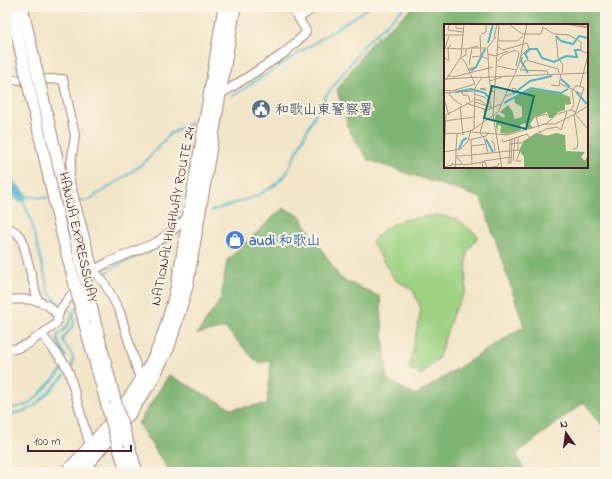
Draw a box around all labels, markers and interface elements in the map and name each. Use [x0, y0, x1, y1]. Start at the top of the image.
inset map [444, 24, 588, 168]
public building icon: 和歌山東警察署 [250, 98, 272, 120]
place label: 和歌山東警察署 [275, 100, 373, 121]
street label: NATIONAL HIGHWAY ROUTE 24 [146, 125, 201, 307]
street label: HANWA EXPRESSWAY [52, 170, 103, 305]
shop icon: audi 和歌山 [224, 229, 246, 251]
place label: audi 和歌山 [249, 231, 320, 252]
north arrow [546, 413, 586, 453]
text: N [558, 416, 569, 433]
scale bar [28, 427, 131, 453]
text: 100 m [34, 433, 61, 451]

